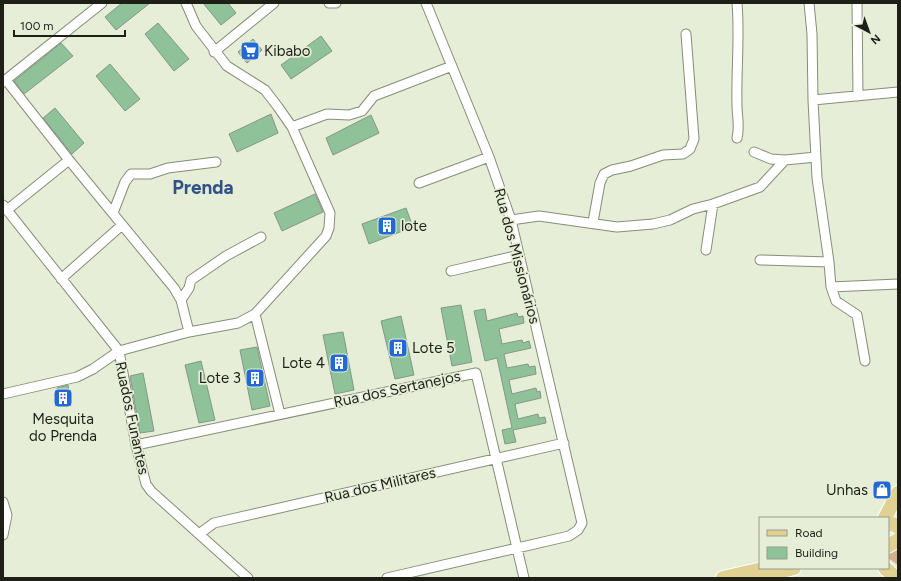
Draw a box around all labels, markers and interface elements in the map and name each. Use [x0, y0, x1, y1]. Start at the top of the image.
scale bar [14, 12, 125, 38]
north arrow [849, 12, 889, 52]
text: 100 m [20, 19, 54, 33]
text: N [868, 31, 883, 47]
supermarket icon: Kibabo [239, 40, 261, 62]
place label: Kibabo [264, 42, 311, 60]
district label: Prenda [172, 176, 234, 199]
street label: Rua dos Missionários [490, 186, 544, 326]
building icon: lote [376, 215, 398, 237]
place label: lote [401, 217, 427, 235]
building icon: Lote 5 [387, 337, 409, 359]
place label: Lote 5 [412, 339, 455, 357]
building icon: Lote 4 [328, 352, 350, 374]
place label: Lote 4 [282, 354, 325, 372]
street label: Ruados Funantes [111, 360, 153, 476]
building icon: Lote 3 [244, 367, 266, 389]
street label: Rua dos Sertanejos [332, 367, 462, 411]
place label: Lote 3 [199, 369, 241, 387]
building icon: Mesquita do Prenda [52, 387, 74, 409]
place label: Mesquita do Prenda [29, 410, 97, 445]
street label: Rua dos Militares [323, 463, 437, 507]
shop icon: Unhas [871, 479, 893, 501]
place label: Unhas [826, 481, 868, 499]
legend [759, 517, 889, 569]
text: Road [795, 526, 823, 540]
text: Building [795, 546, 838, 560]

